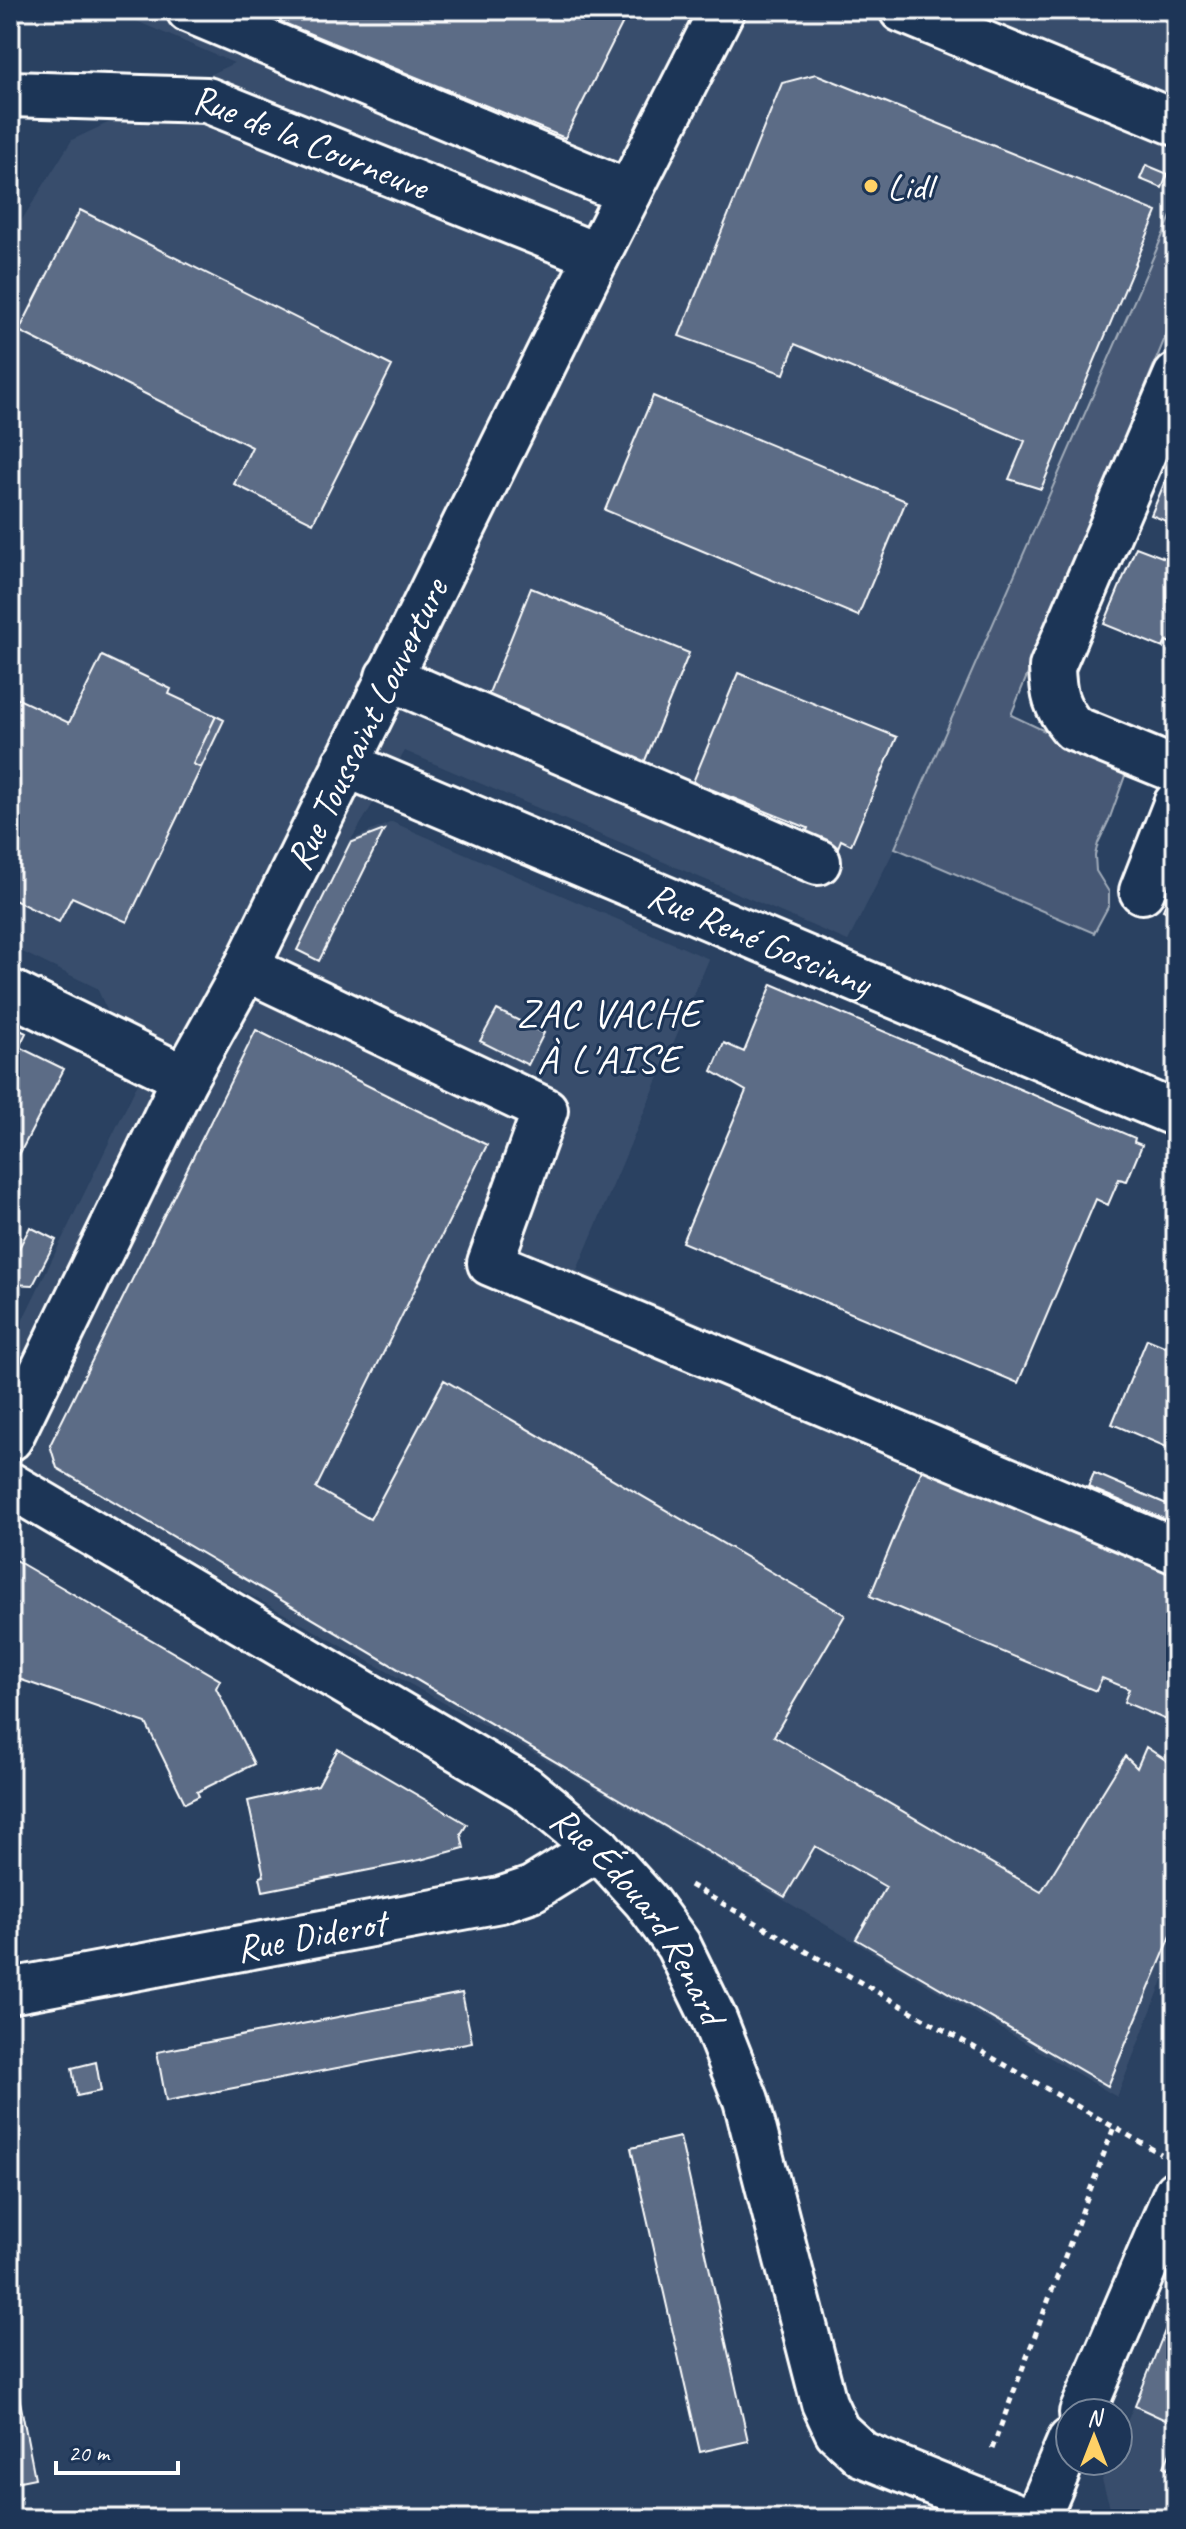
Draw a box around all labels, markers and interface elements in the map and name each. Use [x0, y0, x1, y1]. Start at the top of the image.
street label: Rue de la Courneuve [192, 77, 438, 211]
place label: Lidl [887, 163, 939, 210]
marker: Lidl [862, 177, 880, 195]
street label: Rue Toussaint Louverture [275, 569, 459, 878]
street label: Rue René Goscinny [641, 871, 881, 1008]
district label: ZAC VACHE À L'AISE [516, 988, 704, 1084]
street label: Rue Édouard Renard [541, 1796, 738, 2036]
street label: Rue Diderot [232, 1898, 395, 1973]
north arrow [1054, 2397, 1134, 2477]
text: N [1087, 2404, 1104, 2432]
scale bar [56, 2425, 178, 2475]
text: 20 m [68, 2438, 111, 2468]

